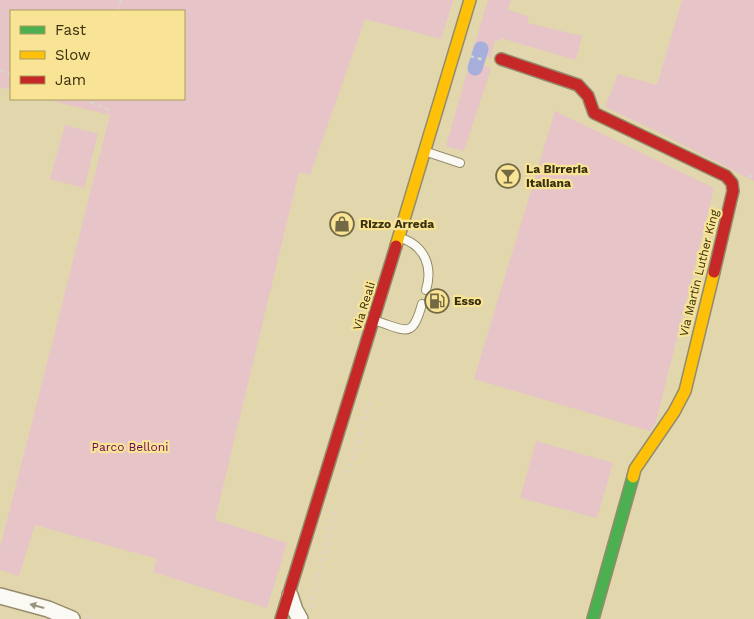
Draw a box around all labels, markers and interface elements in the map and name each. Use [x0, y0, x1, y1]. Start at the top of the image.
legend [10, 10, 185, 100]
text: Fast [55, 21, 87, 39]
text: Slow [55, 46, 91, 64]
text: Jam [55, 71, 86, 89]
place label: La Birreria Italiana [526, 162, 588, 190]
bar icon: La Birreria Italiana [495, 163, 521, 189]
street label: Via Martin Luther King [676, 208, 722, 338]
shop icon: Rizzo Arreda [329, 211, 355, 237]
place label: Rizzo Arreda [360, 217, 434, 231]
street label: Via Reali [350, 280, 378, 332]
fuel station icon: Esso [424, 288, 450, 314]
place label: Esso [454, 294, 482, 308]
park label: Parco Belloni [92, 440, 168, 454]
one-way arrow [29, 602, 44, 610]

